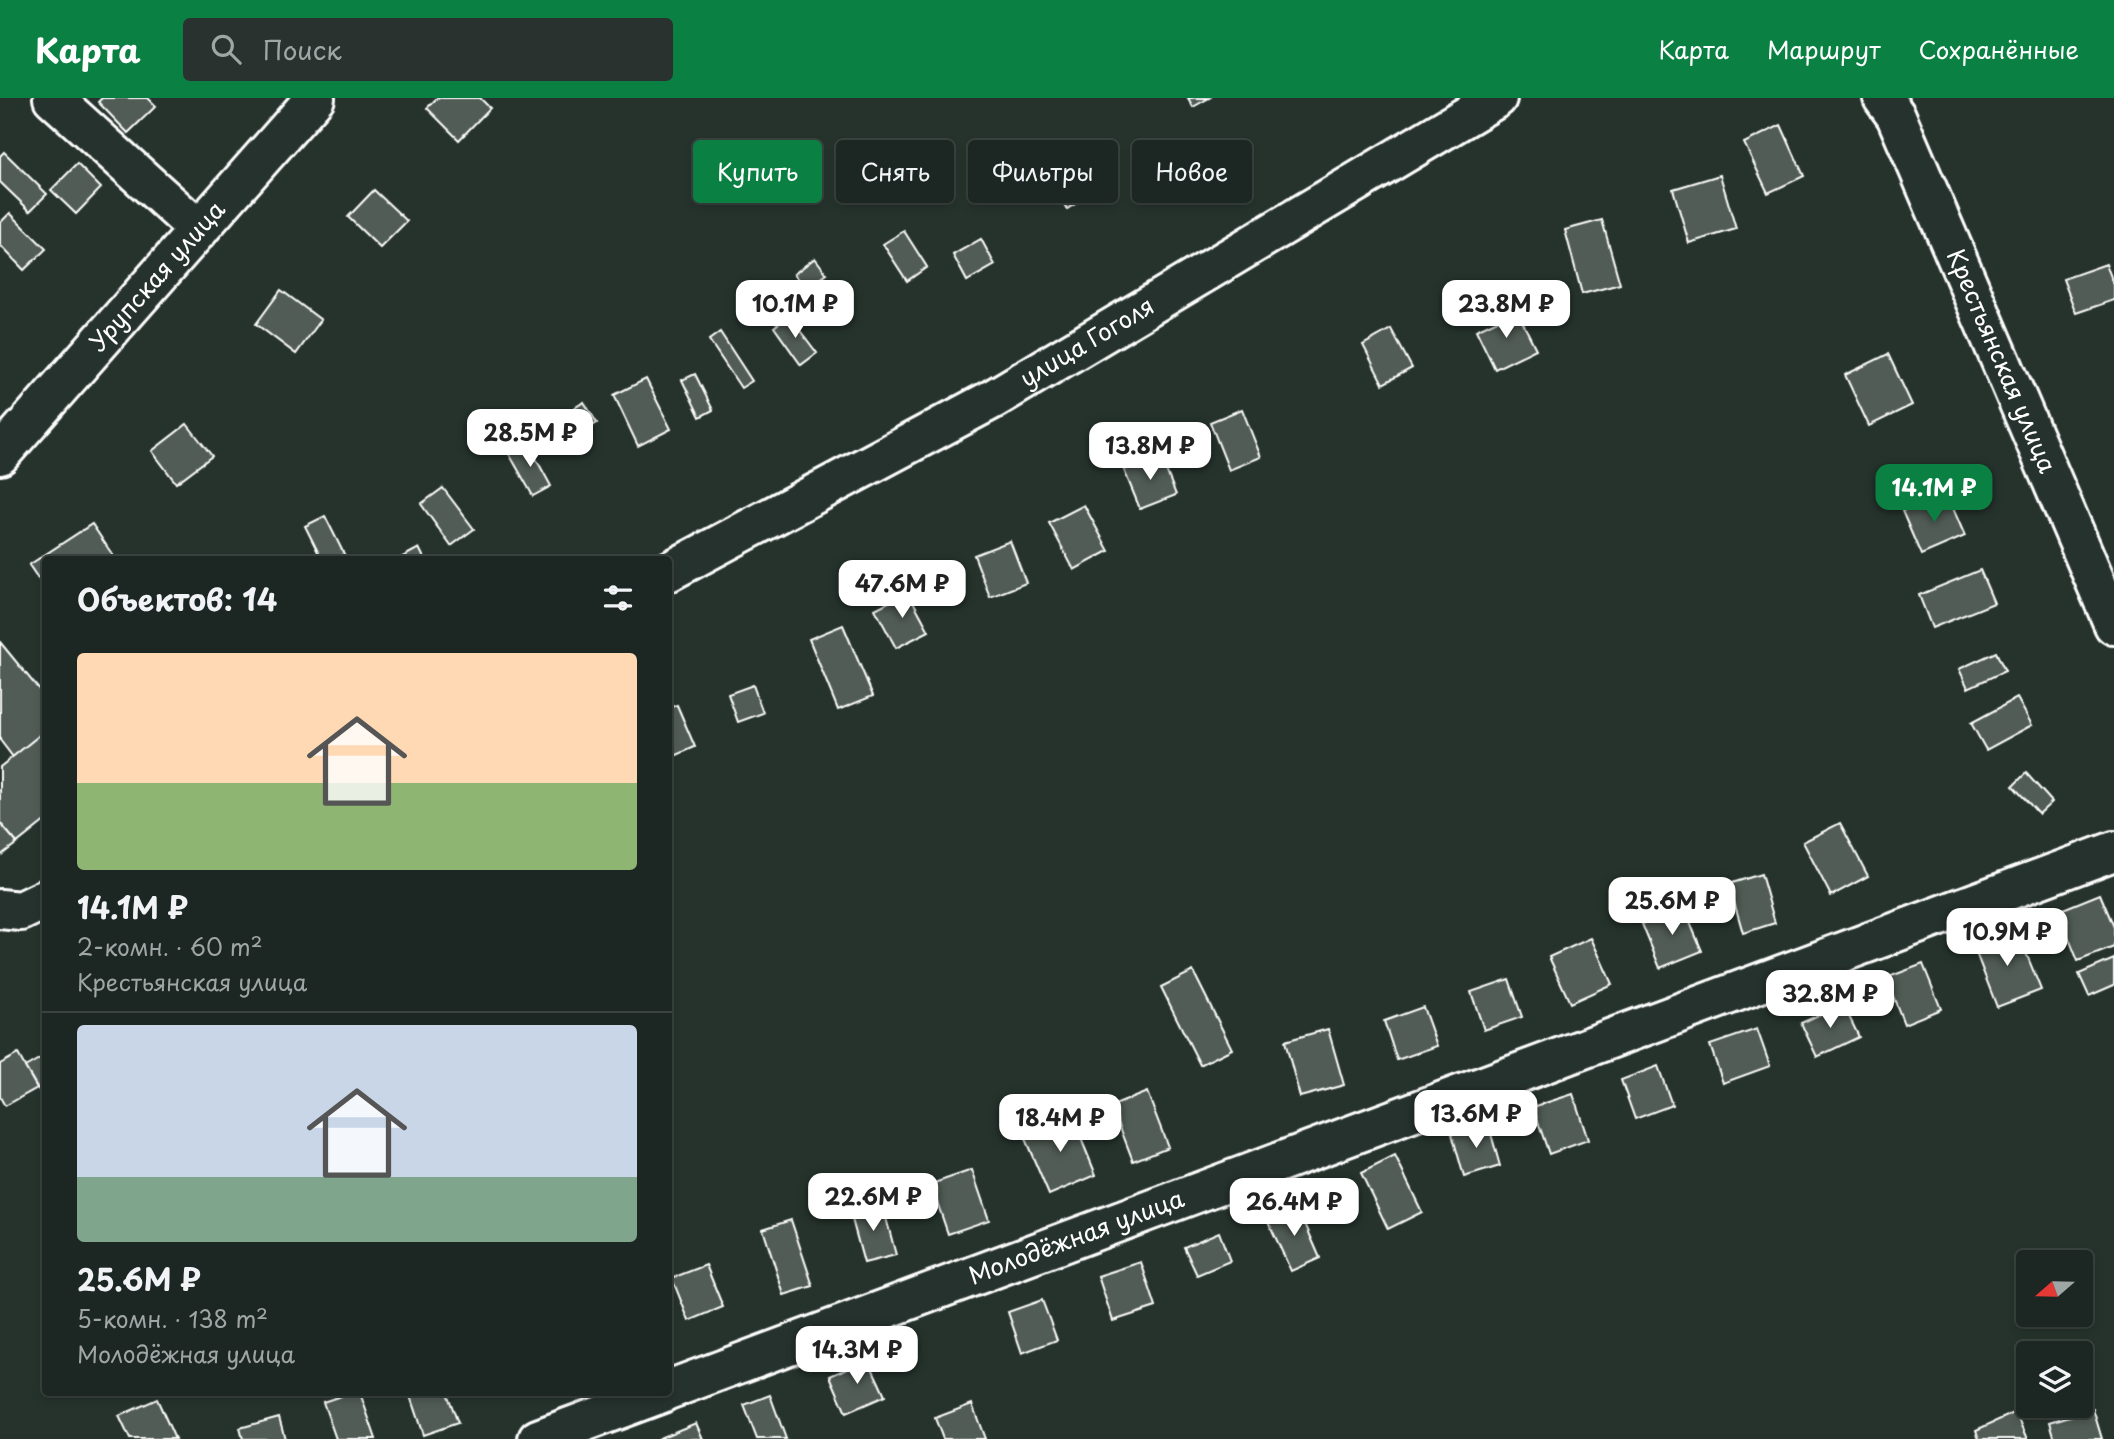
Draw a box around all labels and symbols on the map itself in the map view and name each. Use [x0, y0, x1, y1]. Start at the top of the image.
street label: Урупская улица [79, 192, 233, 359]
street label: Крестьянская улица [1939, 243, 2067, 478]
pin: 10.1M ₽ [730, 280, 860, 340]
pin: 23.8M ₽ [1441, 280, 1571, 340]
street label: улица Гоголя [1012, 287, 1160, 395]
pin: 28.5M ₽ [465, 410, 595, 469]
pin: 13.8M ₽ [1085, 422, 1215, 482]
pin: 14.1M ₽ [1869, 464, 1999, 524]
pin: 47.6M ₽ [837, 560, 967, 620]
pin: 25.6M ₽ [1607, 878, 1737, 937]
pin: 10.9M ₽ [1942, 908, 2072, 968]
pin: 32.8M ₽ [1765, 970, 1895, 1030]
pin: 13.6M ₽ [1411, 1090, 1541, 1150]
pin: 18.4M ₽ [995, 1094, 1125, 1154]
pin: 22.6M ₽ [808, 1174, 938, 1233]
pin: 26.4M ₽ [1229, 1178, 1359, 1238]
street label: Молодёжная улица [963, 1179, 1189, 1292]
north arrow [2016, 1250, 2093, 1326]
pin: 14.3M ₽ [792, 1326, 922, 1386]

